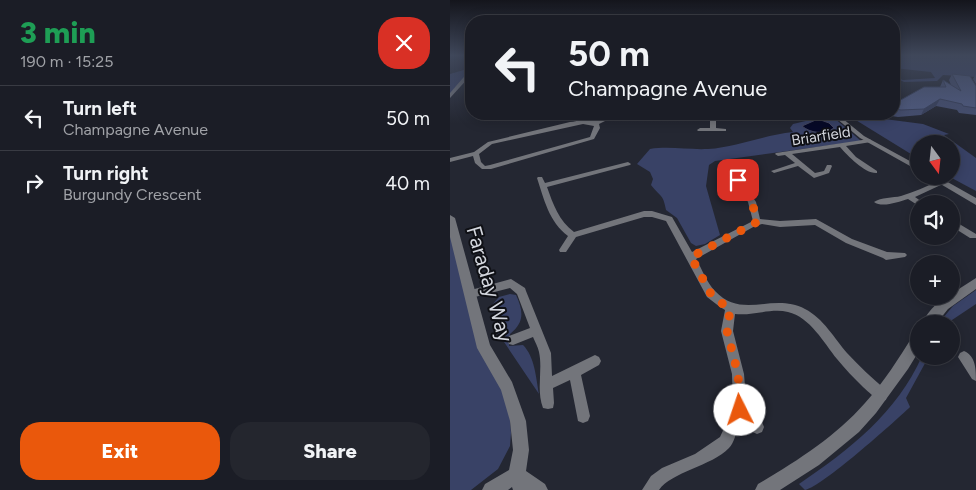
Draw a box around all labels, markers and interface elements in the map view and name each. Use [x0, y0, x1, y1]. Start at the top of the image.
text: 3 min [20, 14, 96, 51]
button: close [378, 17, 430, 69]
text: 50 m [568, 33, 650, 75]
icon: left [485, 35, 550, 100]
text: 190 m · 15:25 [20, 52, 113, 71]
text: Champagne Avenue [568, 75, 767, 102]
text: Turn left [63, 97, 137, 120]
icon: left [20, 104, 48, 132]
text: 50 m [386, 107, 430, 130]
text: Champagne Avenue [63, 120, 208, 139]
street label: Briarfield [790, 122, 852, 150]
north arrow [910, 135, 960, 185]
map controls [910, 135, 960, 365]
pin [717, 159, 759, 201]
text: Turn right [63, 162, 149, 185]
icon: arrive [724, 166, 752, 194]
icon: right [20, 169, 48, 197]
text: 40 m [385, 172, 430, 195]
text: Burgundy Crescent [63, 185, 202, 204]
button: sound [910, 195, 960, 245]
street label: Faraday Way [461, 223, 519, 345]
button: + [910, 255, 960, 305]
button: − [910, 315, 960, 365]
position arrow [713, 383, 765, 435]
button: Exit [20, 422, 220, 480]
button: Share [230, 422, 430, 480]

